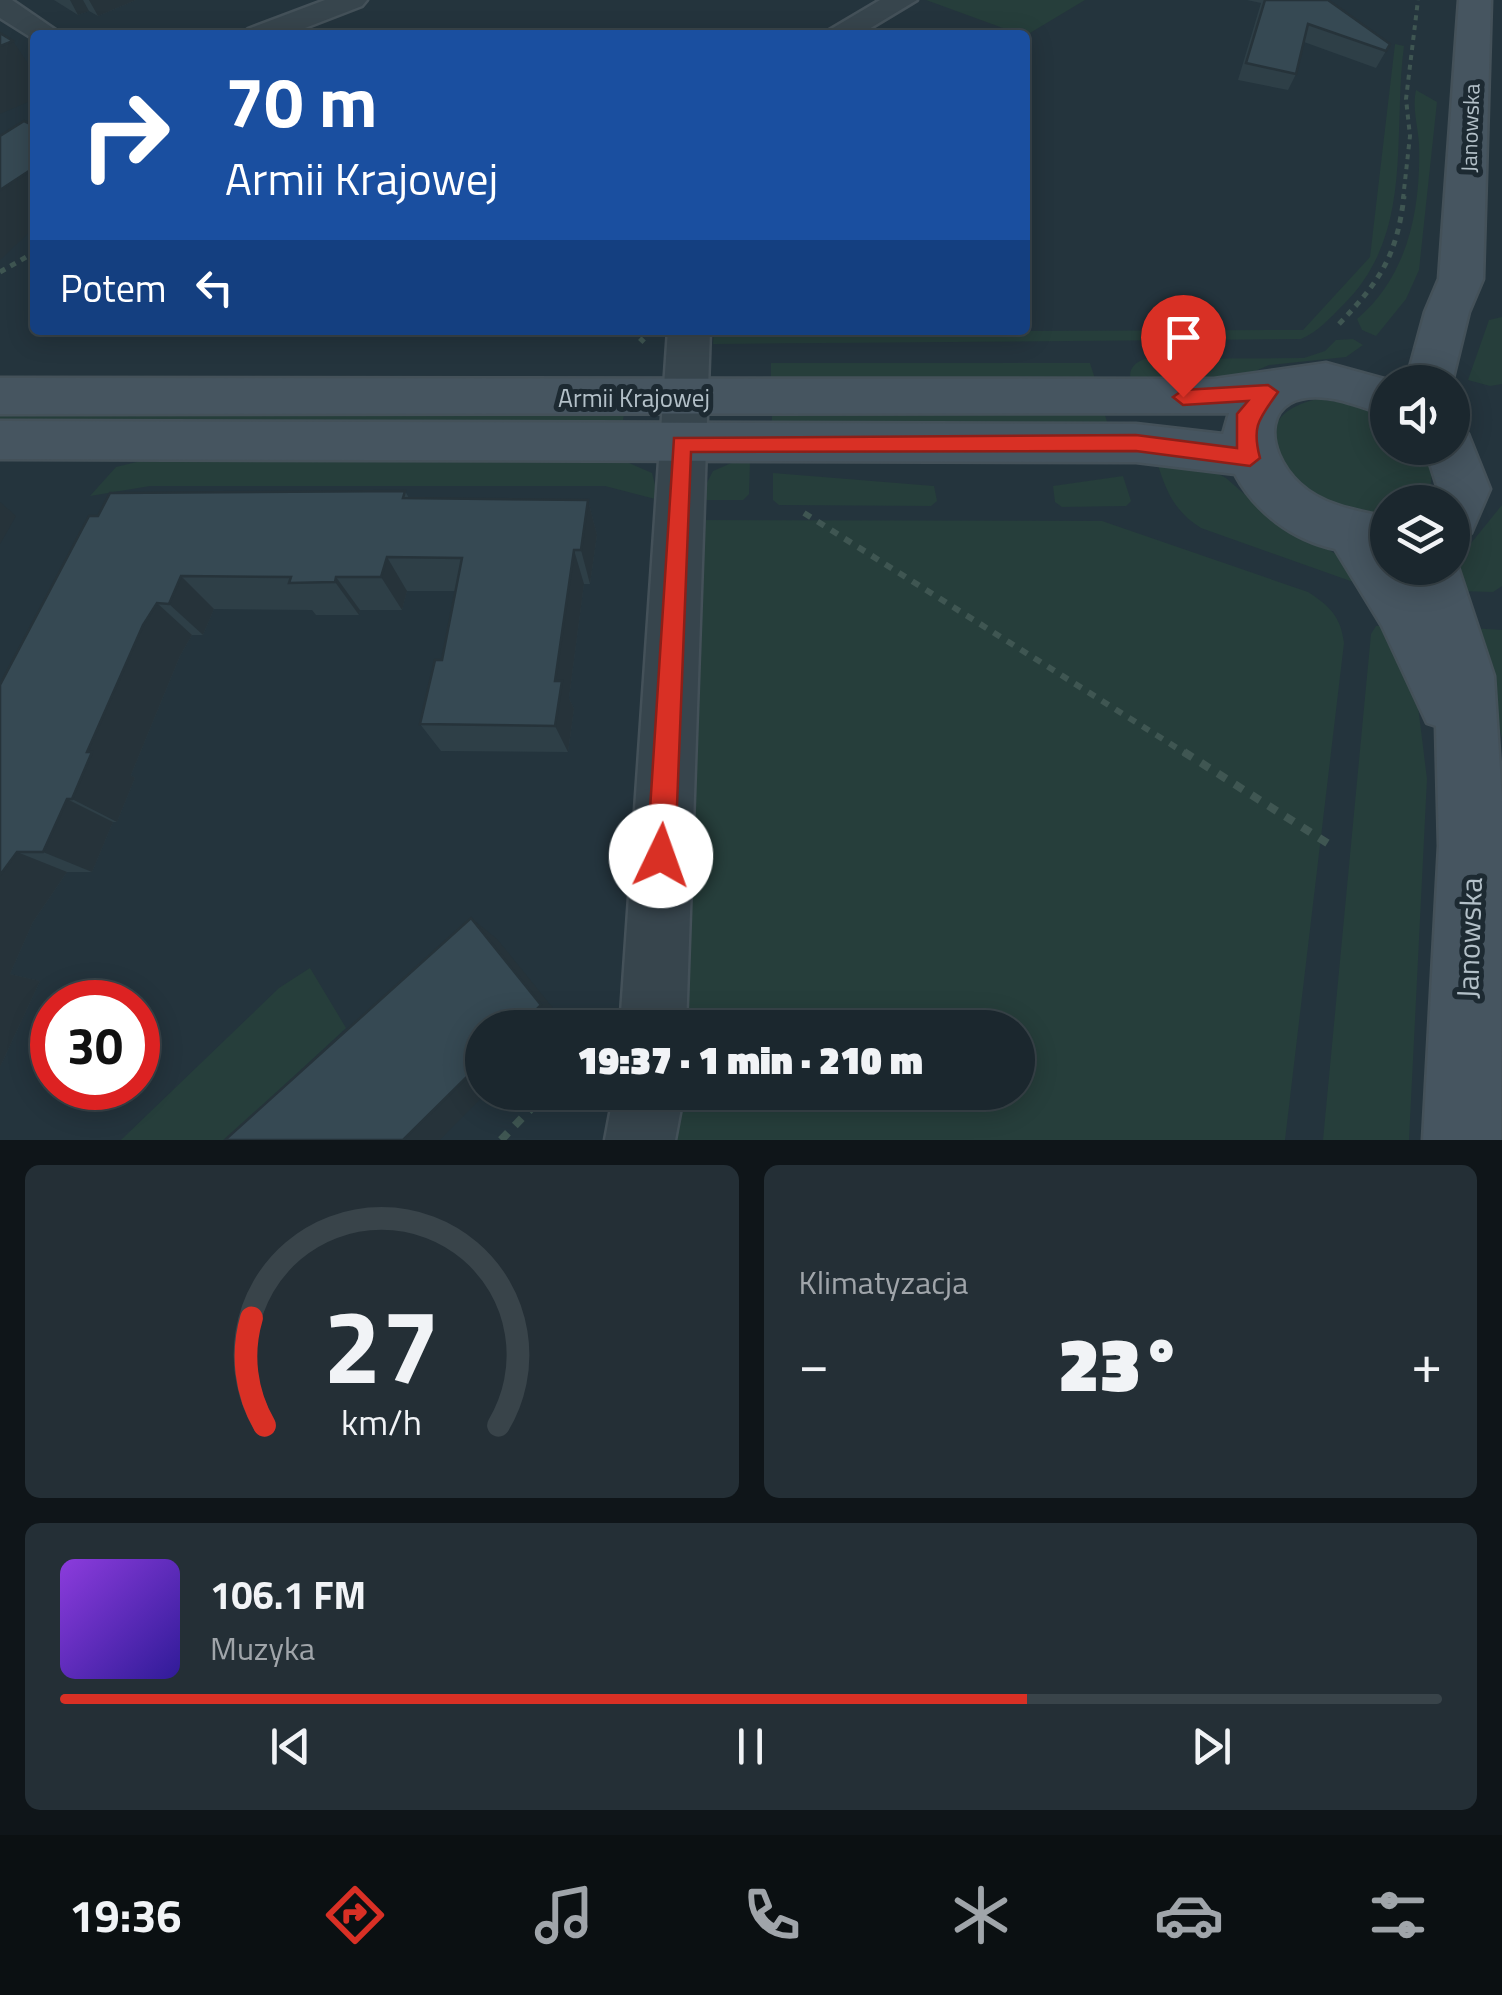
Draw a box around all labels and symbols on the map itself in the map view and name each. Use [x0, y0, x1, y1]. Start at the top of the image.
street label: Janowska [1451, 83, 1489, 173]
pin [1141, 295, 1226, 398]
street label: Armii Krajowej [558, 379, 710, 417]
position arrow [609, 804, 713, 908]
street label: Janowska [1444, 876, 1494, 1000]
speed limit sign: 30 [30, 980, 160, 1110]

